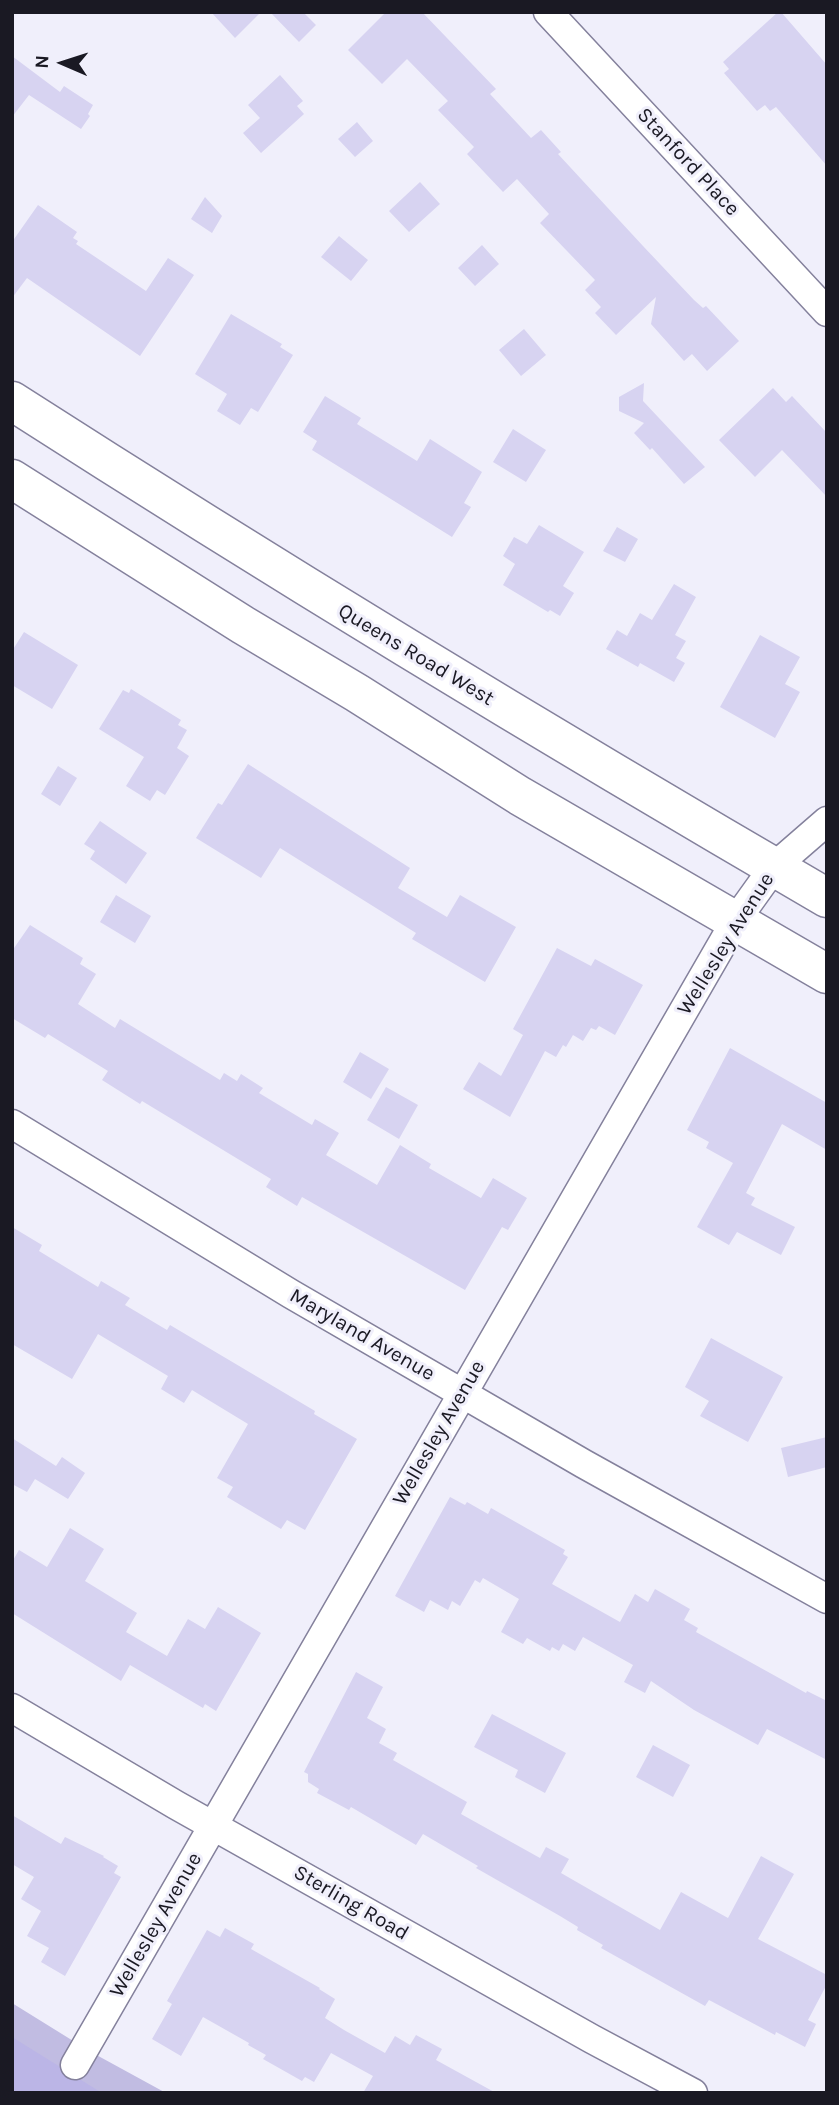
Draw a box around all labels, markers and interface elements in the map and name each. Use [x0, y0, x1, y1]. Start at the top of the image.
north arrow [28, 28, 98, 98]
text: N [31, 55, 53, 69]
street label: Stanford Place [631, 103, 745, 221]
street label: Queens Road West [333, 598, 499, 712]
street label: Wellesley Avenue [672, 868, 780, 1020]
street label: Maryland Avenue [285, 1283, 439, 1387]
street label: Wellesley Avenue [387, 1356, 491, 1510]
street label: Wellesley Avenue [104, 1848, 208, 2002]
street label: Sterling Road [289, 1860, 413, 1946]

